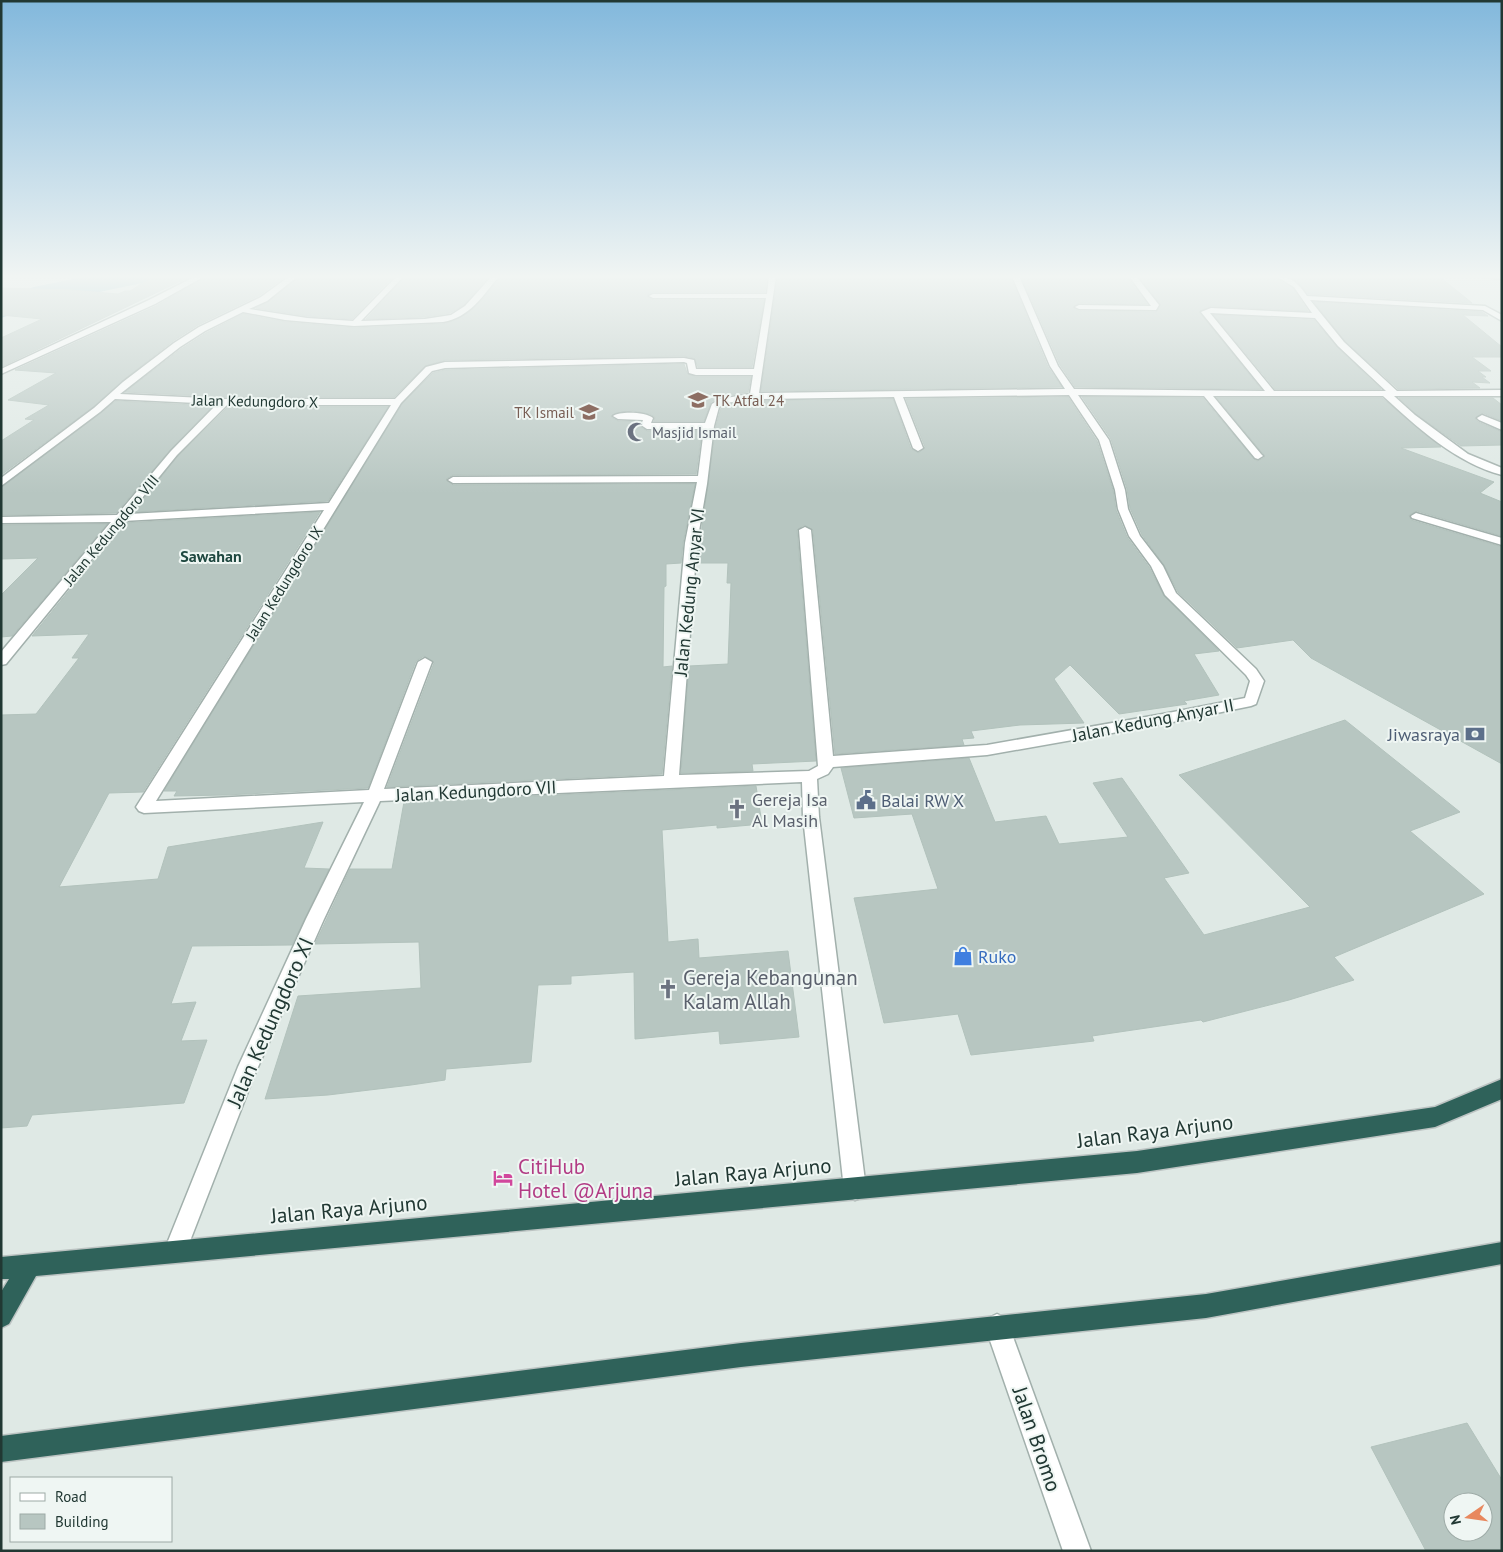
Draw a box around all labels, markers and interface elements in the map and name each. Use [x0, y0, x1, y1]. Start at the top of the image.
school or university icon: TK Atfal 24 [687, 389, 709, 411]
street label: Jalan Kedungdoro X [191, 390, 318, 412]
place label: TK Atfal 24 [713, 391, 784, 410]
school or university icon: TK Ismail [578, 401, 600, 423]
place label: TK Ismail [514, 403, 575, 422]
mosque icon: Masjid Ismail [626, 421, 648, 443]
place label: Masjid Ismail [652, 423, 737, 442]
street label: Jalan Kedungdoro VIII [58, 471, 163, 590]
street label: Jalan Kedung Anyar VI [669, 507, 709, 678]
street label: Jalan Kedungdoro IX [241, 522, 327, 645]
district label: Sawahan [180, 546, 242, 566]
street label: Jalan Kedung Anyar II [1069, 693, 1236, 747]
place label: Jiwasraya [1387, 723, 1460, 746]
bank icon: Jiwasraya [1464, 723, 1486, 745]
street label: Jalan Kedungdoro VII [394, 775, 557, 807]
place label: Gereja Isa Al Masih [752, 788, 828, 832]
public building icon: Balai RW X [855, 789, 877, 811]
place label: Balai RW X [881, 789, 964, 812]
church icon: Gereja Isa Al Masih [726, 798, 748, 820]
street label: Jalan Kedungdoro XI [220, 933, 320, 1112]
shop icon: Ruko [952, 945, 974, 967]
place label: Ruko [978, 945, 1016, 968]
place label: Gereja Kebangunan Kalam Allah [683, 964, 858, 1015]
church icon: Gereja Kebangunan Kalam Allah [657, 978, 679, 1000]
street label: Jalan Raya Arjuno [1074, 1108, 1235, 1154]
street label: Jalan Raya Arjuno [673, 1152, 832, 1192]
place label: CitiHub Hotel @Arjuna [518, 1153, 653, 1204]
hotel icon: CitiHub Hotel @Arjuna [492, 1167, 514, 1189]
street label: Jalan Raya Arjuno [269, 1189, 428, 1229]
street label: Jalan Bromo [1006, 1382, 1068, 1495]
legend [10, 1477, 172, 1542]
text: Road [55, 1487, 87, 1506]
north arrow [1443, 1492, 1493, 1542]
text: Building [55, 1512, 109, 1531]
text: N [1446, 1513, 1465, 1526]

